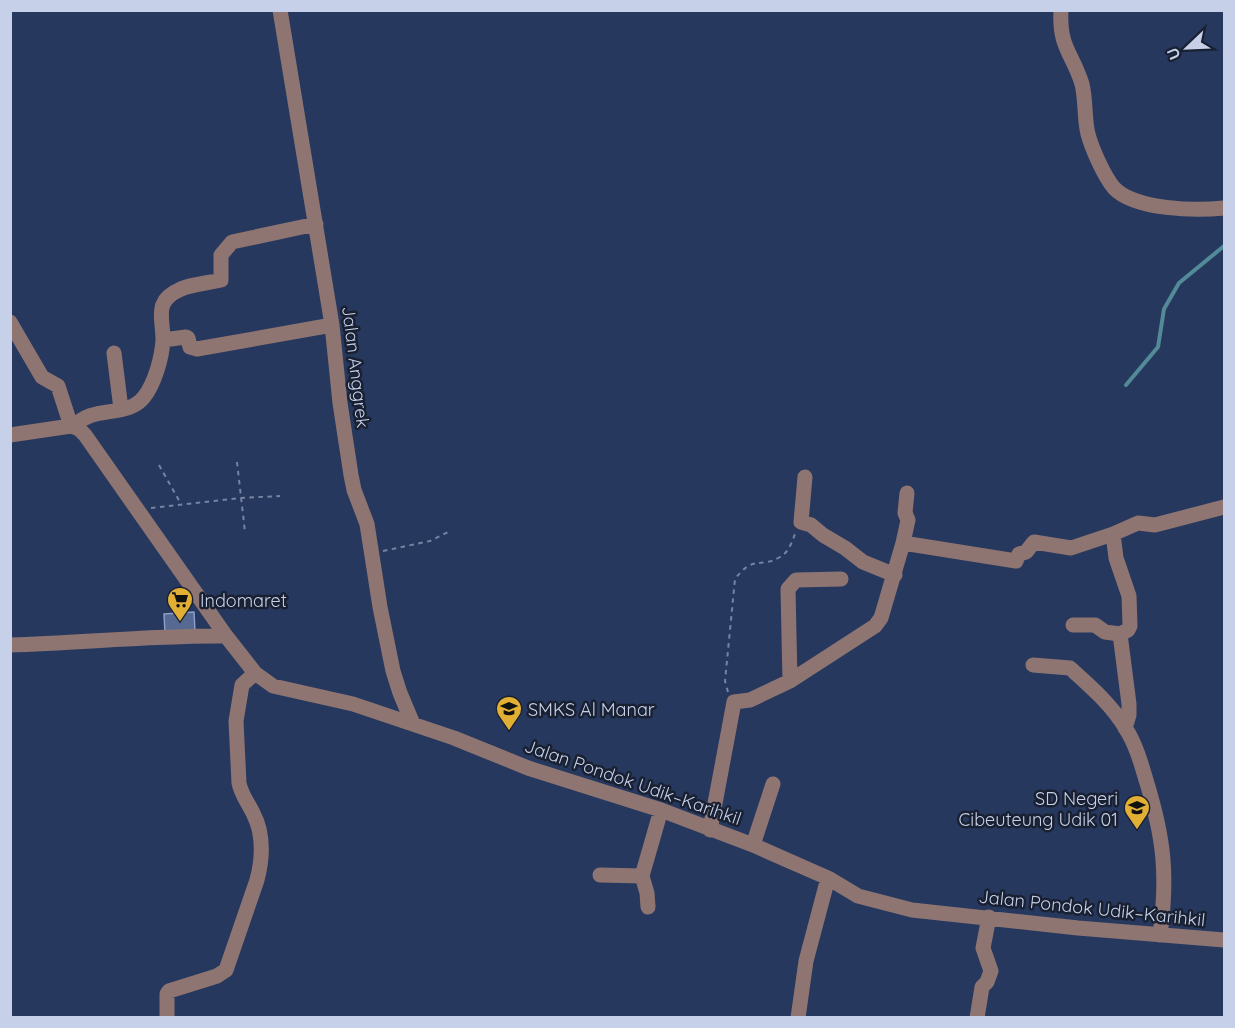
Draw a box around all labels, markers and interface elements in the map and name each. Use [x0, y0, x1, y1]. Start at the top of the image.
north arrow [1157, 18, 1217, 78]
text: U [1162, 45, 1185, 63]
street label: Jalan Anggrek [337, 305, 375, 429]
supermarket icon: Indomaret [165, 585, 195, 623]
place label: Indomaret [200, 589, 287, 612]
school or university icon: SMKS Al Manar [494, 694, 524, 732]
place label: SMKS Al Manar [528, 698, 655, 721]
street label: Jalan Pondok Udik–Karihkil [522, 734, 744, 830]
place label: SD Negeri Cibeuteung Udik 01 [959, 787, 1118, 831]
school or university icon: SD Negeri Cibeuteung Udik 01 [1122, 793, 1152, 831]
street label: Jalan Pondok Udik–Karihkil [978, 885, 1206, 931]

